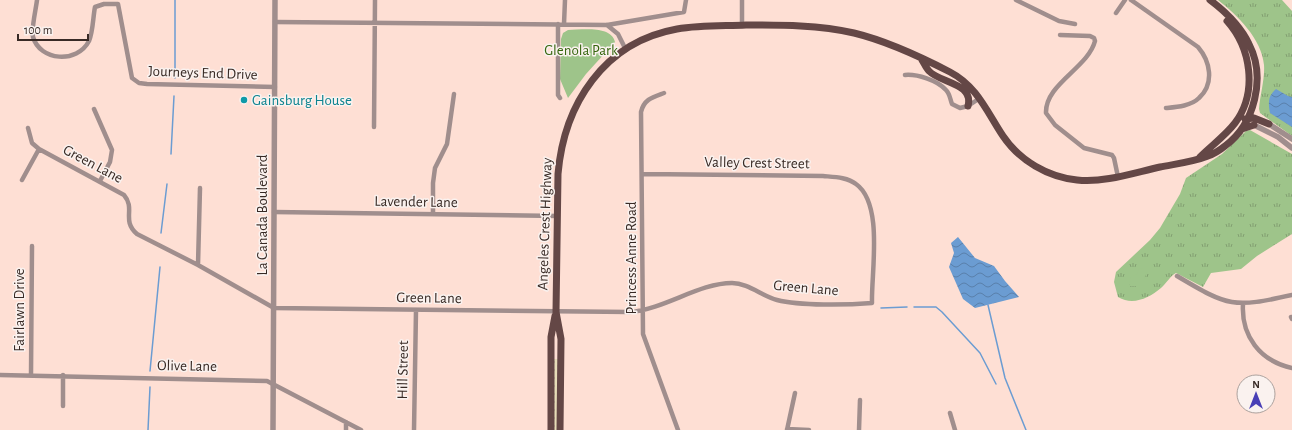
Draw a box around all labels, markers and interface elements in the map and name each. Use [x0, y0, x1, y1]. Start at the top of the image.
scale bar [18, 16, 88, 42]
text: 100 m [24, 24, 52, 36]
park label: Glenola Park [544, 43, 618, 58]
street label: Journeys End Drive [148, 64, 258, 82]
place label: Gainsburg House [252, 93, 352, 108]
marker: Gainsburg House [239, 95, 249, 105]
street label: Green Lane [61, 142, 125, 186]
street label: La Canada Boulevard [255, 154, 270, 276]
street label: Valley Crest Street [704, 155, 810, 171]
street label: Angeles Crest Highway [535, 157, 555, 291]
street label: Lavender Lane [374, 194, 458, 210]
street label: Princess Anne Road [624, 201, 639, 315]
street label: Fairlawn Drive [12, 268, 27, 352]
street label: Green Lane [773, 278, 839, 298]
street label: Green Lane [396, 290, 462, 306]
street label: Hill Street [395, 340, 411, 400]
street label: Olive Lane [157, 358, 217, 374]
north arrow [1236, 374, 1276, 414]
text: N [1252, 379, 1260, 390]

